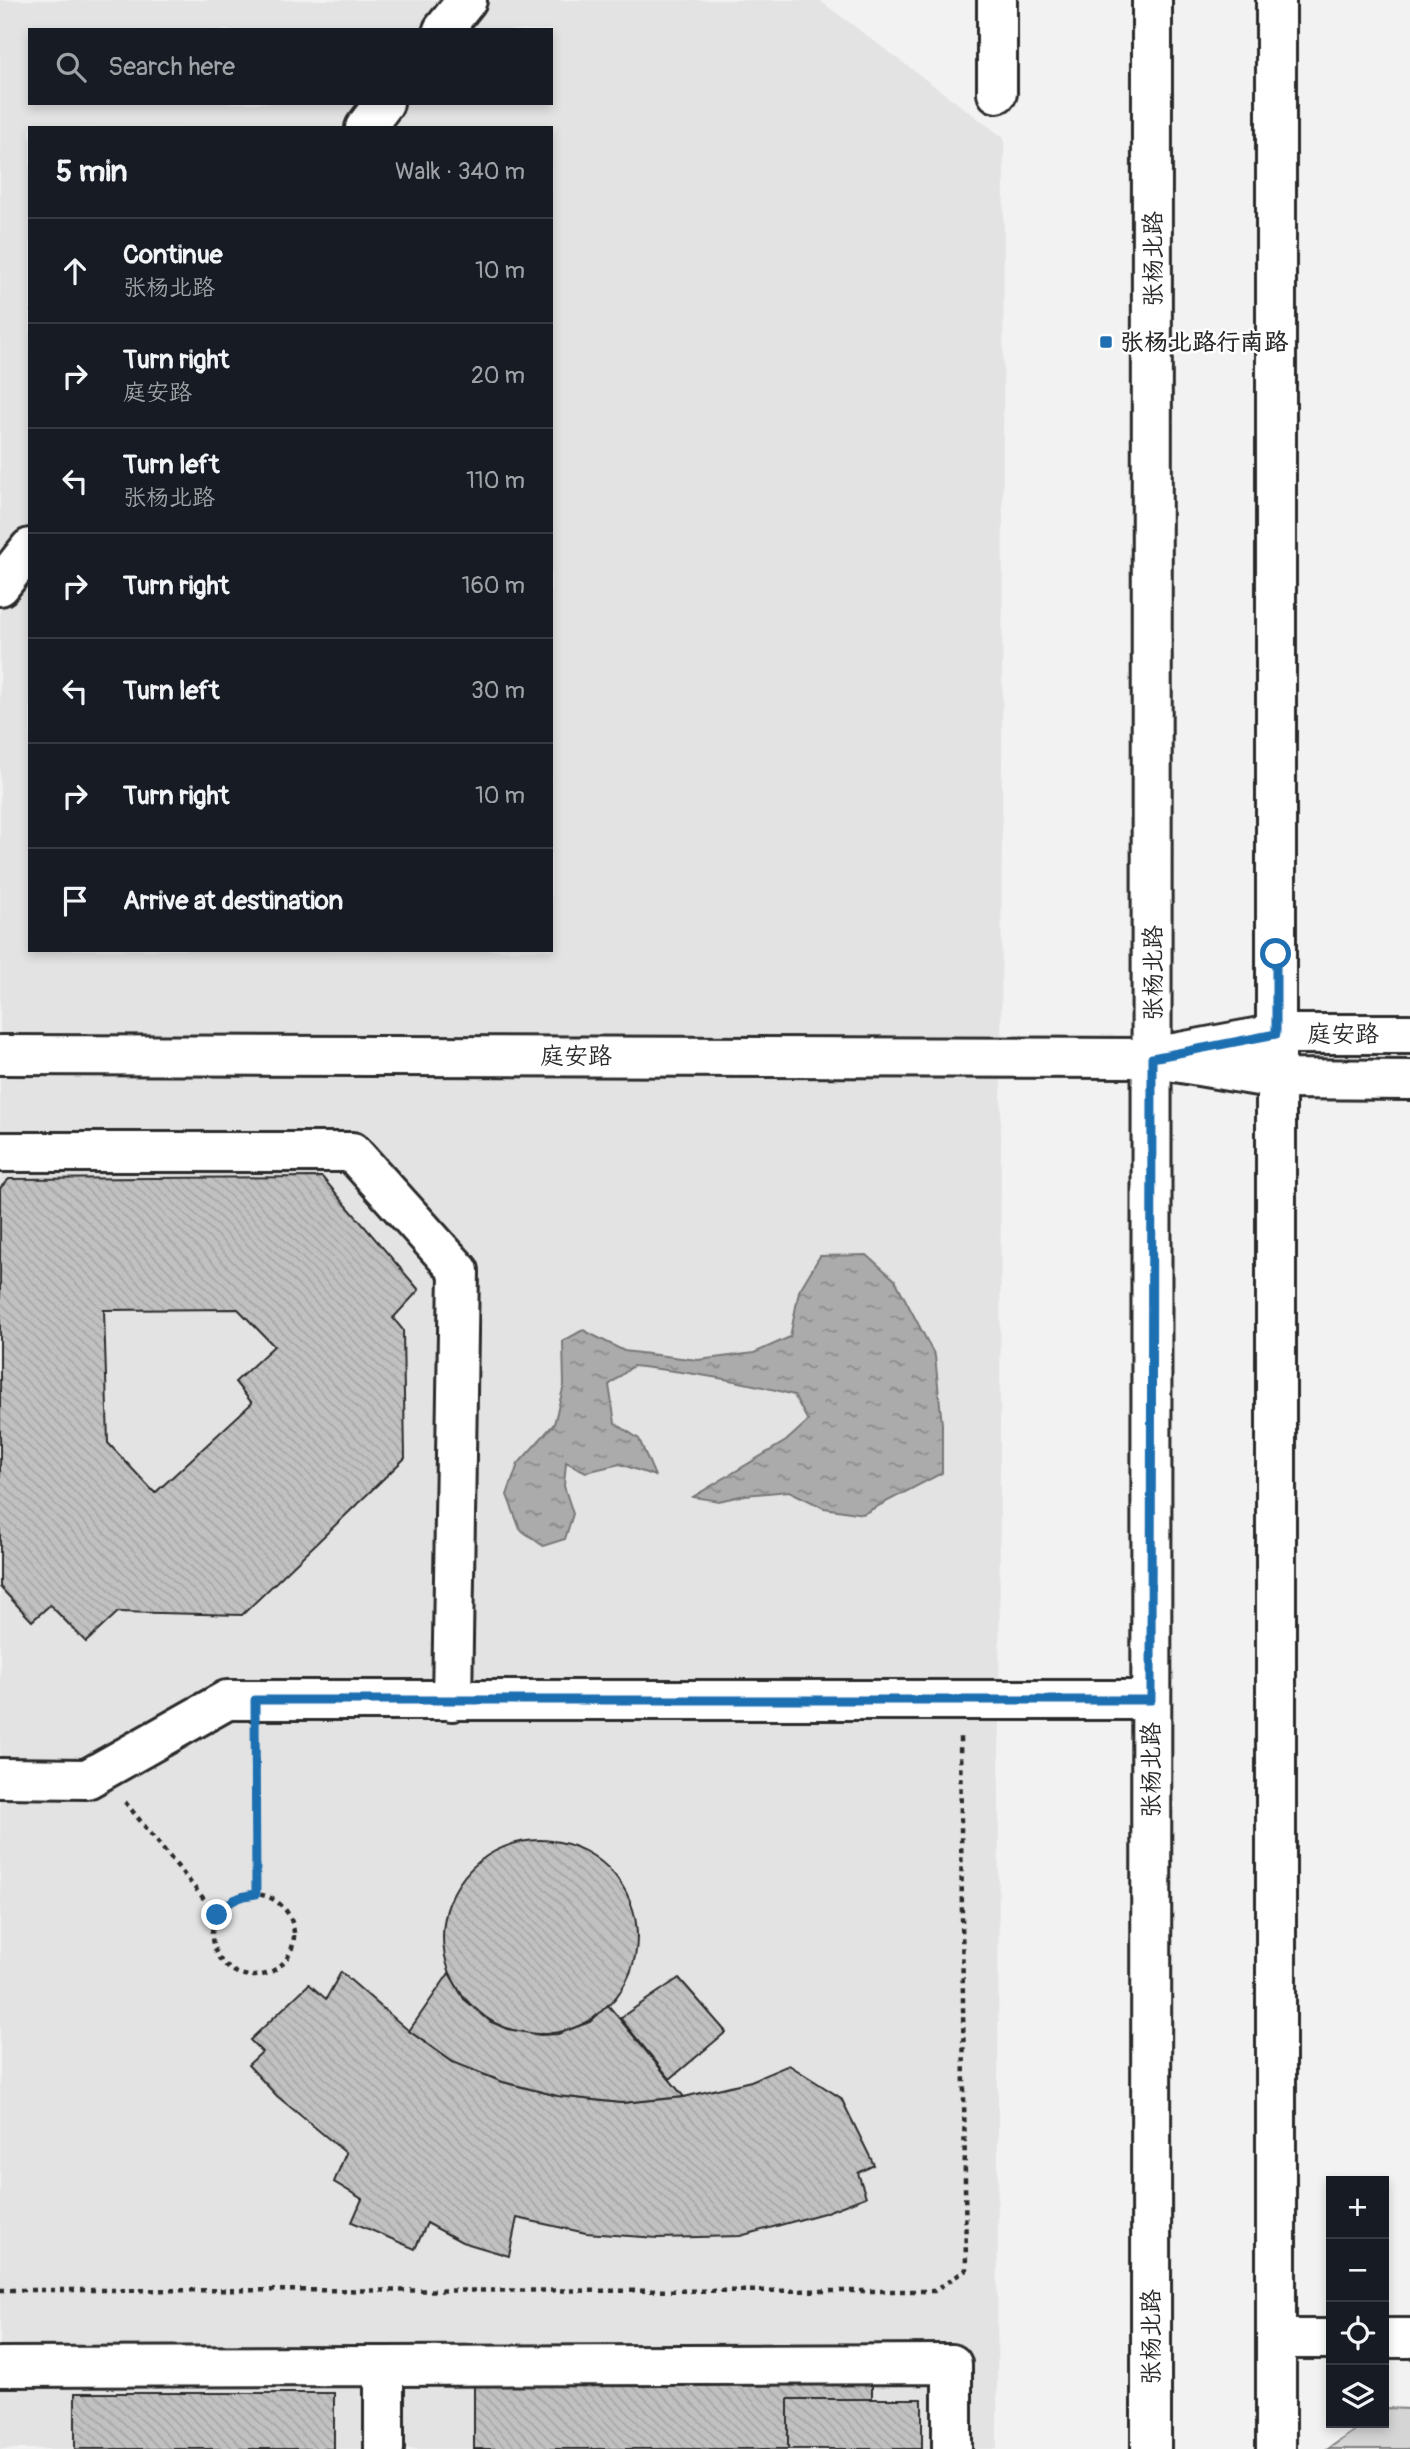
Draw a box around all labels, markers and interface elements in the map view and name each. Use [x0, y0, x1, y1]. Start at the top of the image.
search box [28, 28, 553, 105]
icon: search [52, 48, 90, 86]
text: Search here [108, 51, 235, 83]
text: 5 min [56, 153, 127, 190]
text: Walk · 340 m [395, 157, 525, 186]
street label: 张杨北路 [1139, 211, 1168, 307]
text: Continue [123, 239, 223, 271]
icon: ahead [56, 252, 94, 290]
text: 10 m [475, 256, 525, 285]
text: 张杨北路 [123, 273, 215, 302]
place label: 张杨北路行南路 [1120, 328, 1289, 357]
marker: 张杨北路行南路 [1098, 334, 1114, 350]
text: Turn right [123, 344, 229, 376]
icon: right [56, 357, 94, 395]
text: 20 m [471, 361, 525, 390]
text: 庭安路 [123, 378, 192, 407]
text: Turn left [123, 449, 219, 481]
icon: left [56, 462, 94, 500]
text: 110 m [466, 466, 525, 495]
text: 张杨北路 [123, 483, 215, 512]
icon: right [56, 567, 94, 605]
text: Turn right [123, 570, 229, 602]
text: 160 m [461, 571, 525, 600]
icon: left [56, 672, 94, 710]
text: Turn left [123, 675, 219, 707]
text: 30 m [471, 676, 525, 705]
icon: right [56, 777, 94, 815]
text: Turn right [123, 780, 229, 812]
text: 10 m [475, 781, 525, 810]
icon: arrive [56, 882, 94, 920]
text: Arrive at destination [123, 885, 343, 917]
street label: 张杨北路 [1139, 925, 1168, 1021]
route start [1260, 938, 1291, 969]
street label: 庭安路 [1307, 1020, 1379, 1049]
street label: 庭安路 [540, 1042, 612, 1071]
street label: 张杨北路 [1137, 1722, 1166, 1818]
route end [201, 1899, 232, 1930]
map controls [1326, 2176, 1389, 2428]
button: + [1326, 2176, 1389, 2239]
button: − [1326, 2239, 1389, 2302]
street label: 张杨北路 [1137, 2289, 1166, 2385]
button: locate [1326, 2302, 1389, 2365]
button: layers [1326, 2365, 1389, 2428]

